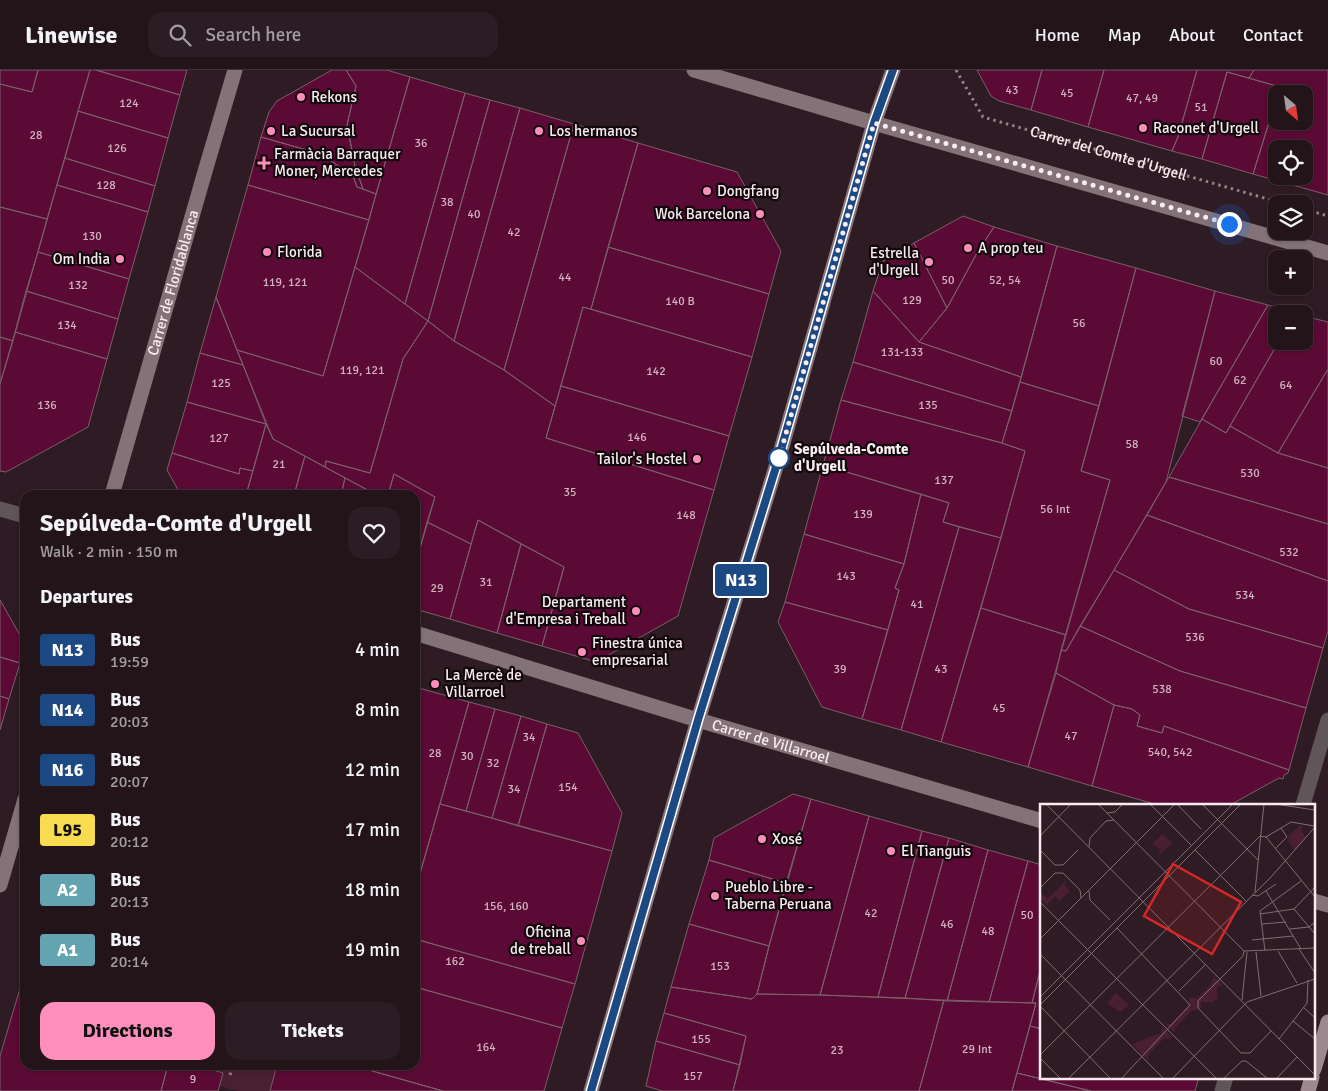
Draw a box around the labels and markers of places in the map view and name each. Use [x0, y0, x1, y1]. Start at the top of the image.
place label: Rekons [311, 88, 358, 106]
marker: Rekons [295, 91, 307, 103]
place label: Raconet d'Urgell [1153, 119, 1259, 137]
place label: La Sucursal [281, 122, 355, 140]
place label: Los hermanos [549, 122, 638, 140]
marker: Raconet d'Urgell [1137, 122, 1149, 134]
marker: La Sucursal [265, 125, 277, 137]
marker: Los hermanos [533, 125, 545, 137]
place label: Farmàcia Barraquer Moner, Mercedes [274, 145, 401, 180]
marker: Farmàcia Barraquer Moner, Mercedes [258, 157, 270, 169]
place label: Dongfang [717, 182, 779, 200]
marker: Dongfang [701, 185, 713, 197]
place label: Wok Barcelona [655, 205, 750, 223]
marker: Wok Barcelona [754, 208, 766, 220]
place label: A prop teu [978, 239, 1044, 257]
marker: A prop teu [962, 242, 974, 254]
place label: Florida [277, 243, 322, 261]
place label: Estrella d'Urgell [868, 244, 919, 279]
marker: Florida [261, 246, 273, 258]
place label: Om India [53, 250, 110, 268]
marker: Om India [114, 253, 126, 265]
marker: Estrella d'Urgell [923, 256, 935, 268]
place label: Sepúlveda-Comte d'Urgell [794, 440, 909, 475]
marker: Sepúlveda-Comte d'Urgell [768, 447, 790, 469]
place label: Tailor's Hostel [597, 450, 687, 468]
marker: Tailor's Hostel [691, 453, 703, 465]
place label: Departament d'Empresa i Treball [505, 593, 626, 628]
marker: Departament d'Empresa i Treball [630, 605, 642, 617]
place label: Finestra única empresarial [592, 634, 683, 669]
marker: Finestra única empresarial [576, 646, 588, 658]
place label: La Mercè de Villarroel [445, 666, 522, 701]
marker: La Mercè de Villarroel [429, 678, 441, 690]
place label: Xosé [772, 830, 802, 848]
marker: Xosé [756, 833, 768, 845]
place label: El Tianguis [901, 842, 972, 860]
marker: El Tianguis [885, 845, 897, 857]
place label: Pueblo Libre - Taberna Peruana [725, 878, 832, 913]
marker: Pueblo Libre - Taberna Peruana [709, 890, 721, 902]
place label: Oficina de treball [510, 923, 571, 958]
marker: Oficina de treball [575, 935, 587, 947]

